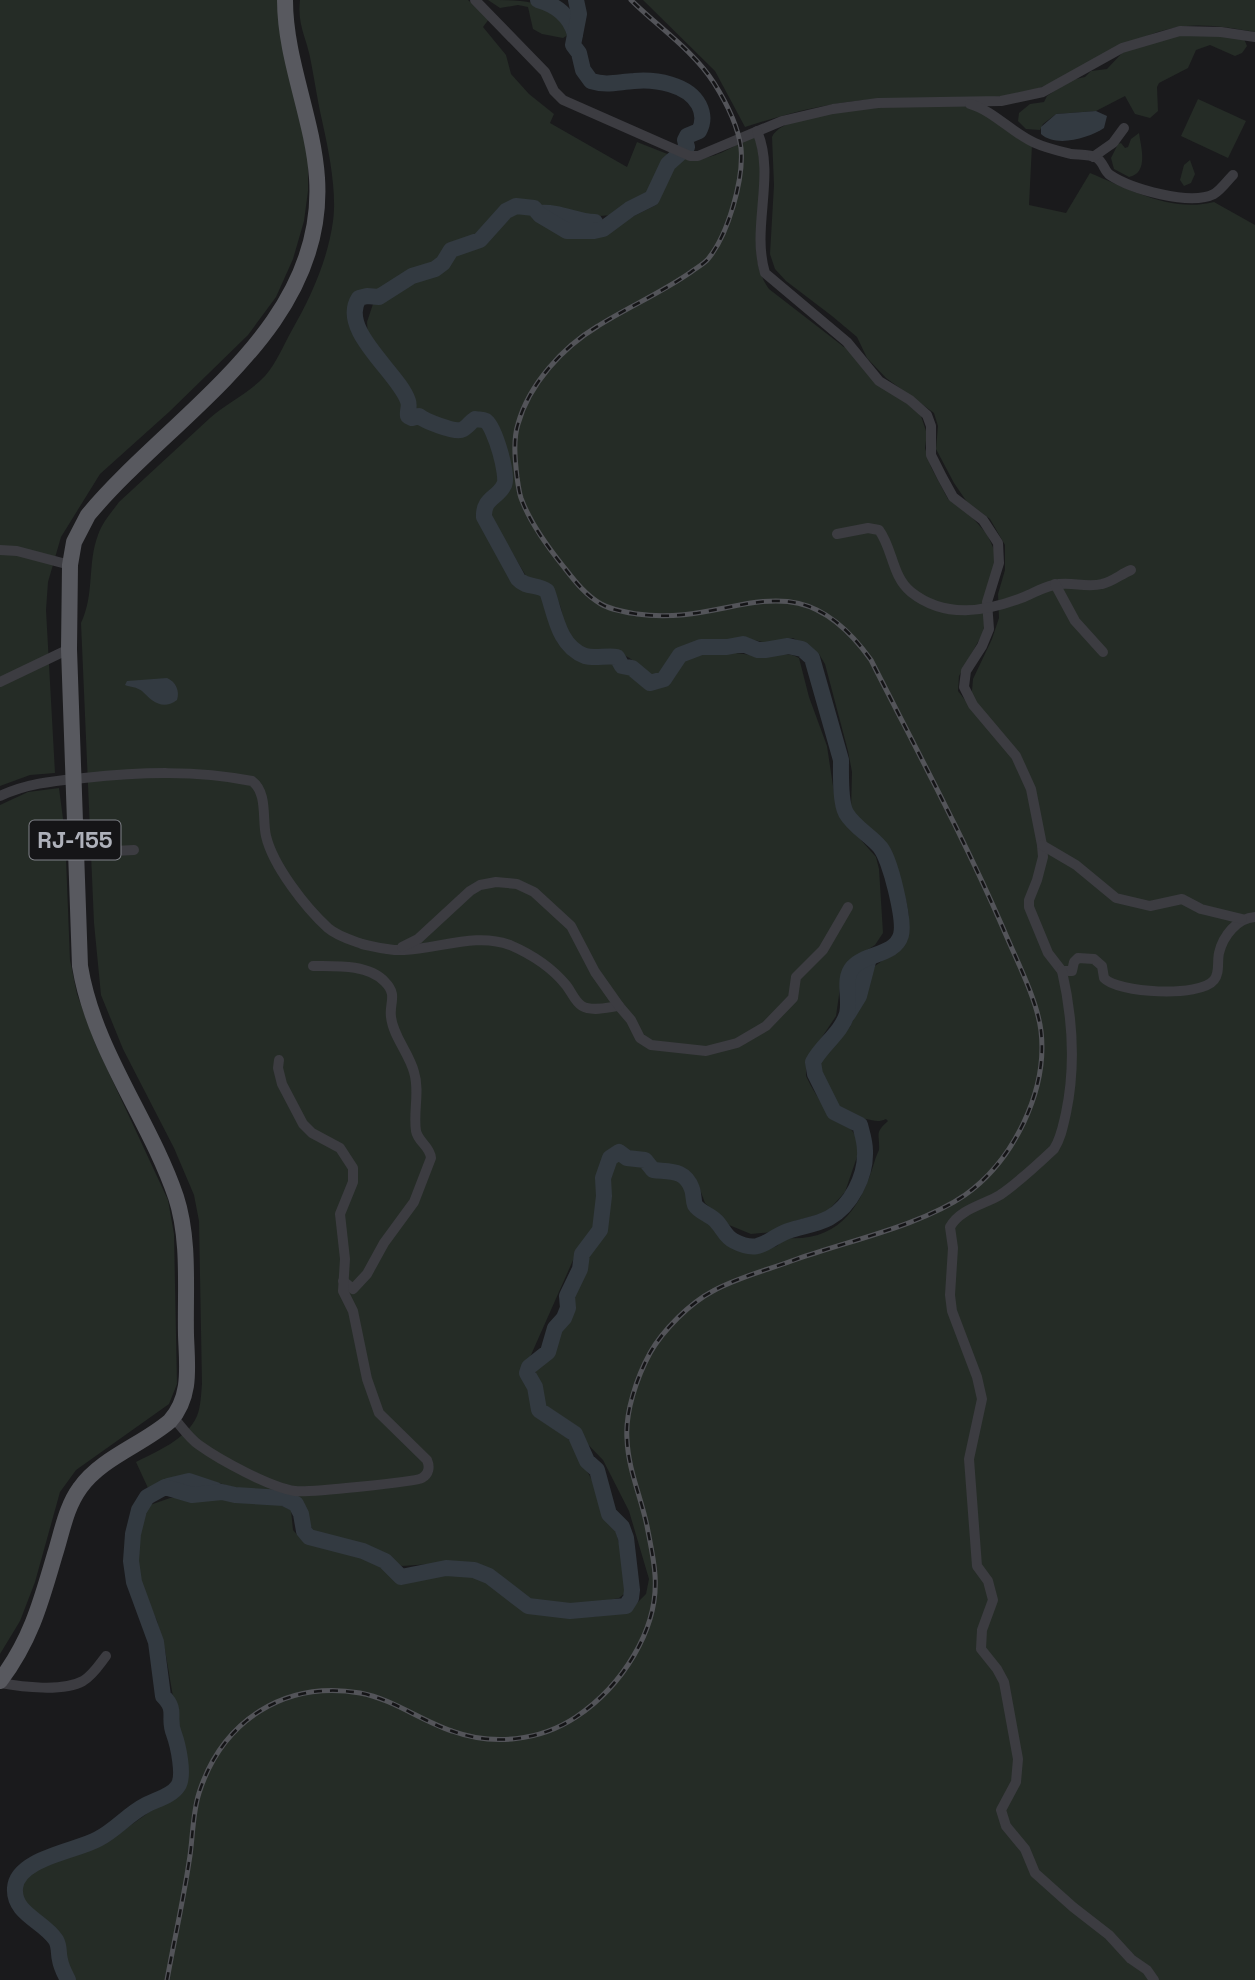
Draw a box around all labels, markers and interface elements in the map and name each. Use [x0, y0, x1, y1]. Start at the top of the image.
road number: RJ-155 [29, 820, 120, 860]

